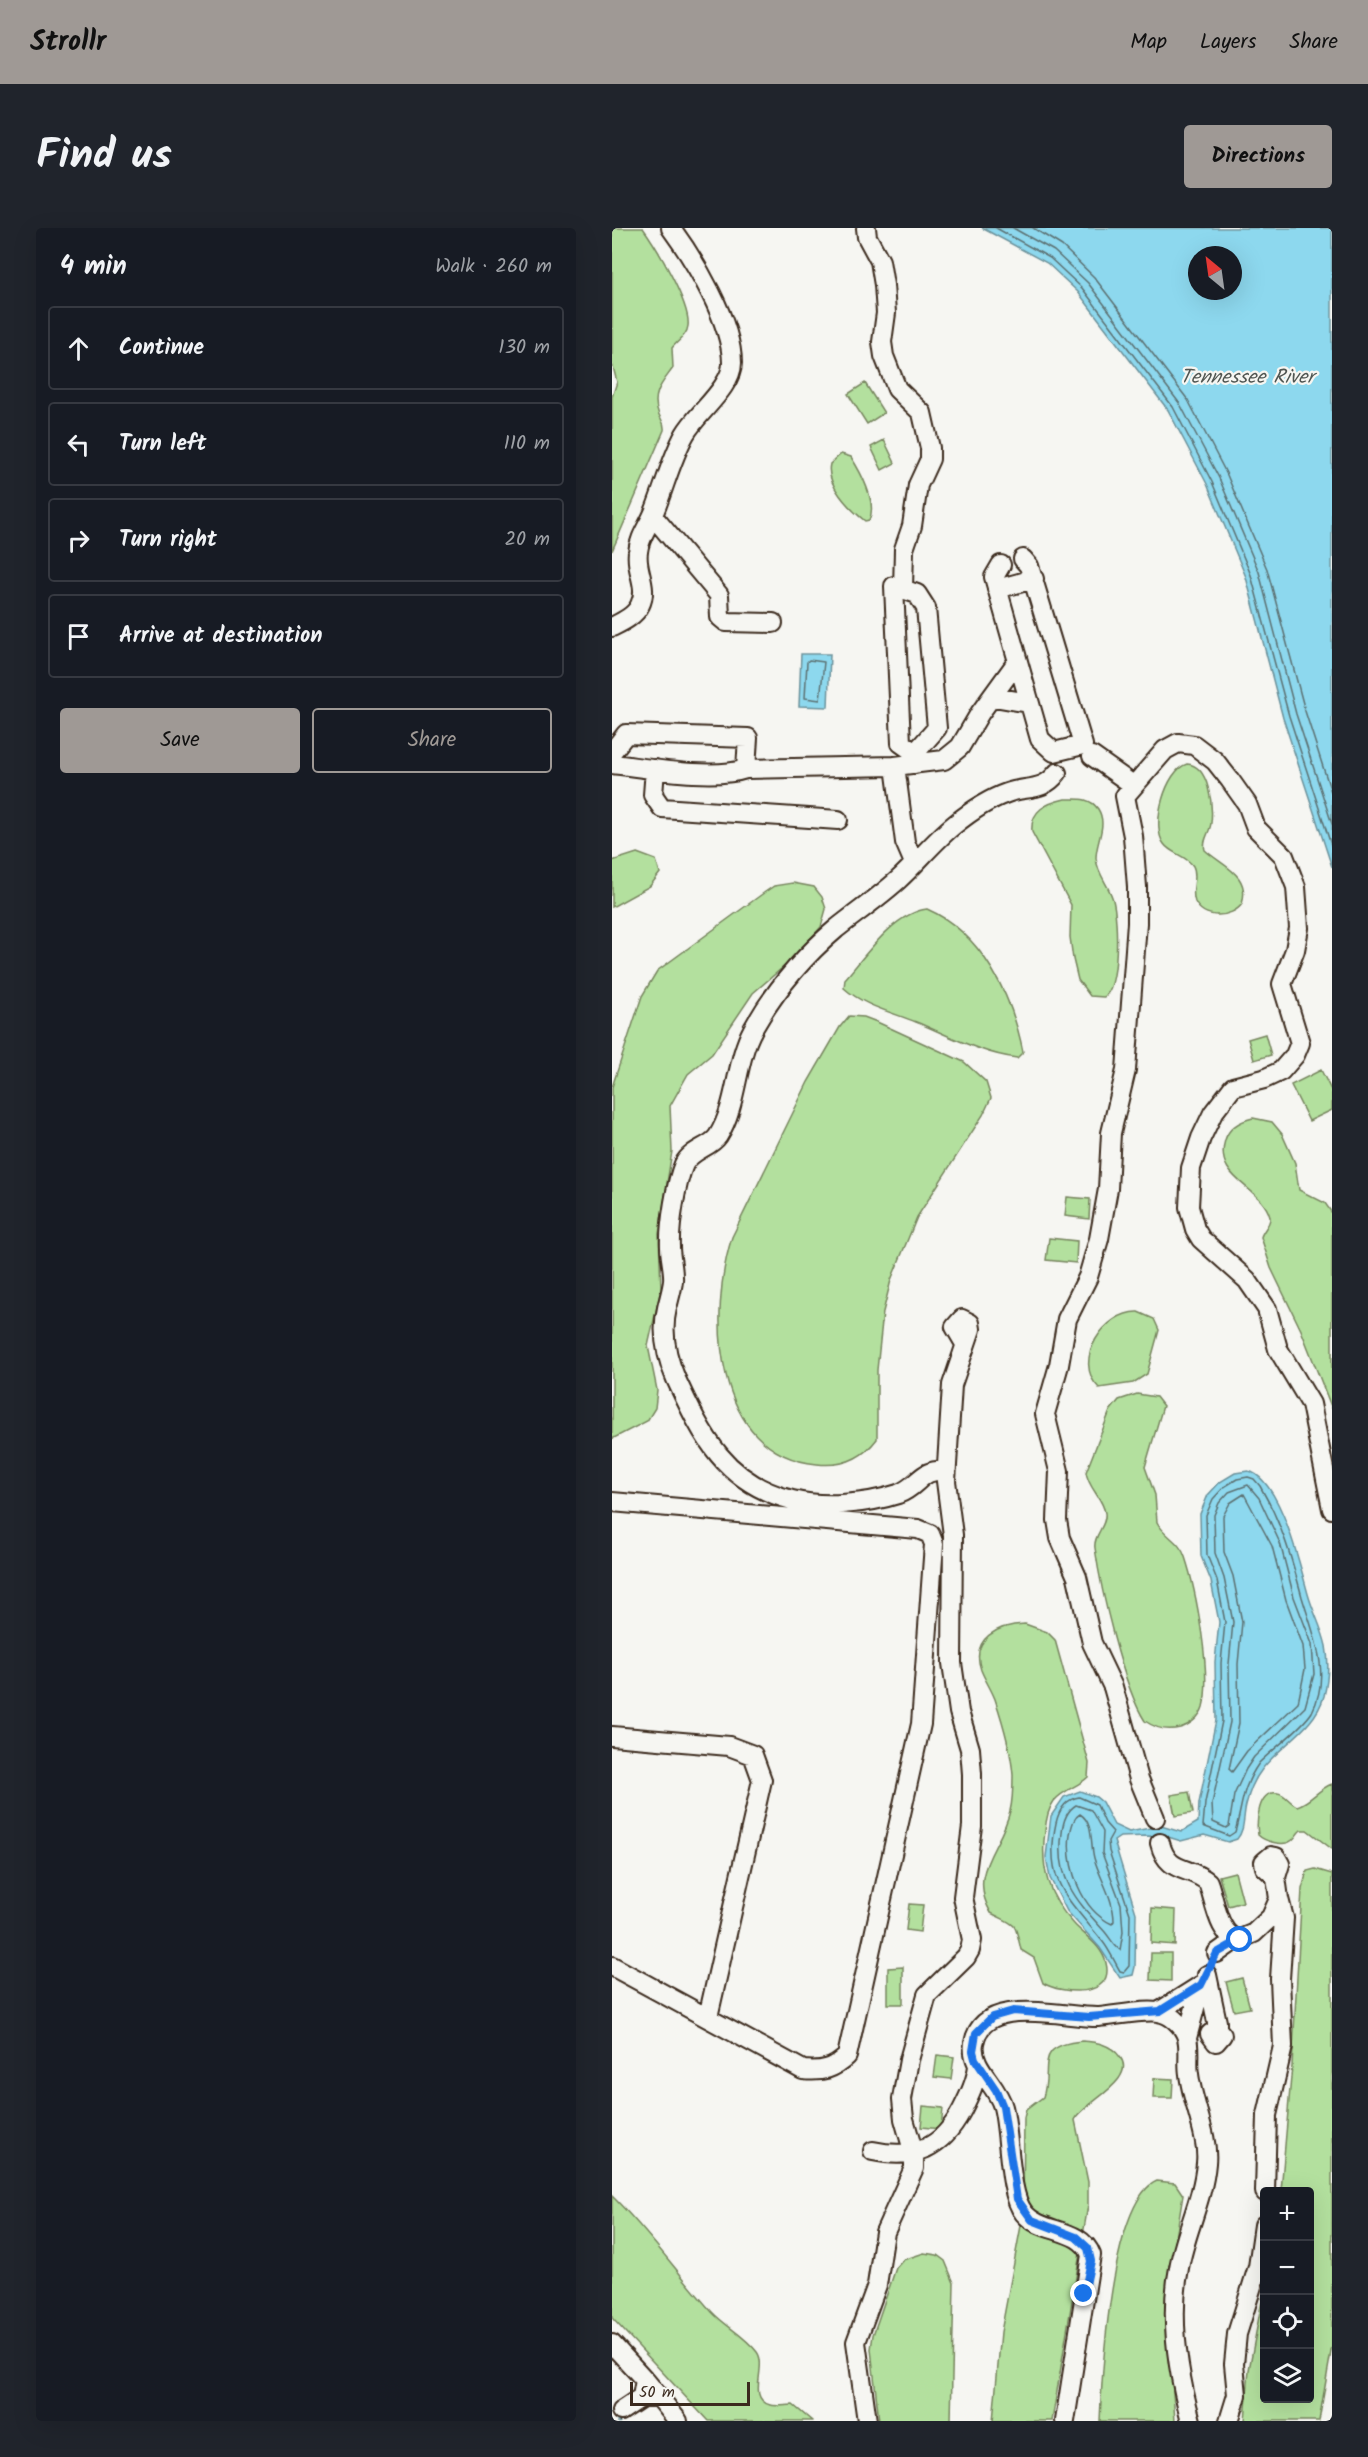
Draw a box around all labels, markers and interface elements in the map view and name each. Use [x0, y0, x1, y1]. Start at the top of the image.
text: Strollr [30, 20, 106, 65]
text: Map [1130, 26, 1167, 59]
text: Layers [1200, 26, 1256, 59]
text: Share [1289, 26, 1338, 59]
text: Find us [36, 123, 172, 190]
button: Directions [1184, 125, 1332, 188]
text: 4 min [60, 246, 127, 288]
north arrow [1188, 246, 1242, 300]
text: Walk · 260 m [435, 251, 552, 283]
text: Continue [119, 331, 204, 366]
icon: ahead [62, 332, 95, 365]
text: 130 m [498, 332, 550, 364]
water label: Tennessee River [1180, 362, 1318, 394]
text: Turn left [119, 427, 206, 462]
icon: left [62, 428, 95, 461]
text: 110 m [504, 428, 550, 460]
text: Turn right [119, 523, 217, 558]
icon: right [62, 524, 95, 557]
text: 20 m [504, 524, 550, 556]
text: Arrive at destination [119, 619, 322, 654]
icon: arrive [62, 620, 95, 653]
button: Save [60, 708, 300, 773]
button: Share [312, 708, 552, 773]
route start [1226, 1926, 1252, 1952]
map controls [1260, 2187, 1314, 2403]
button: + [1260, 2187, 1314, 2241]
button: − [1260, 2241, 1314, 2295]
route end [1070, 2280, 1096, 2306]
button: locate [1260, 2295, 1314, 2349]
button: layers [1260, 2349, 1314, 2403]
scale bar [630, 2379, 750, 2406]
text: 50 m [639, 2380, 675, 2405]

